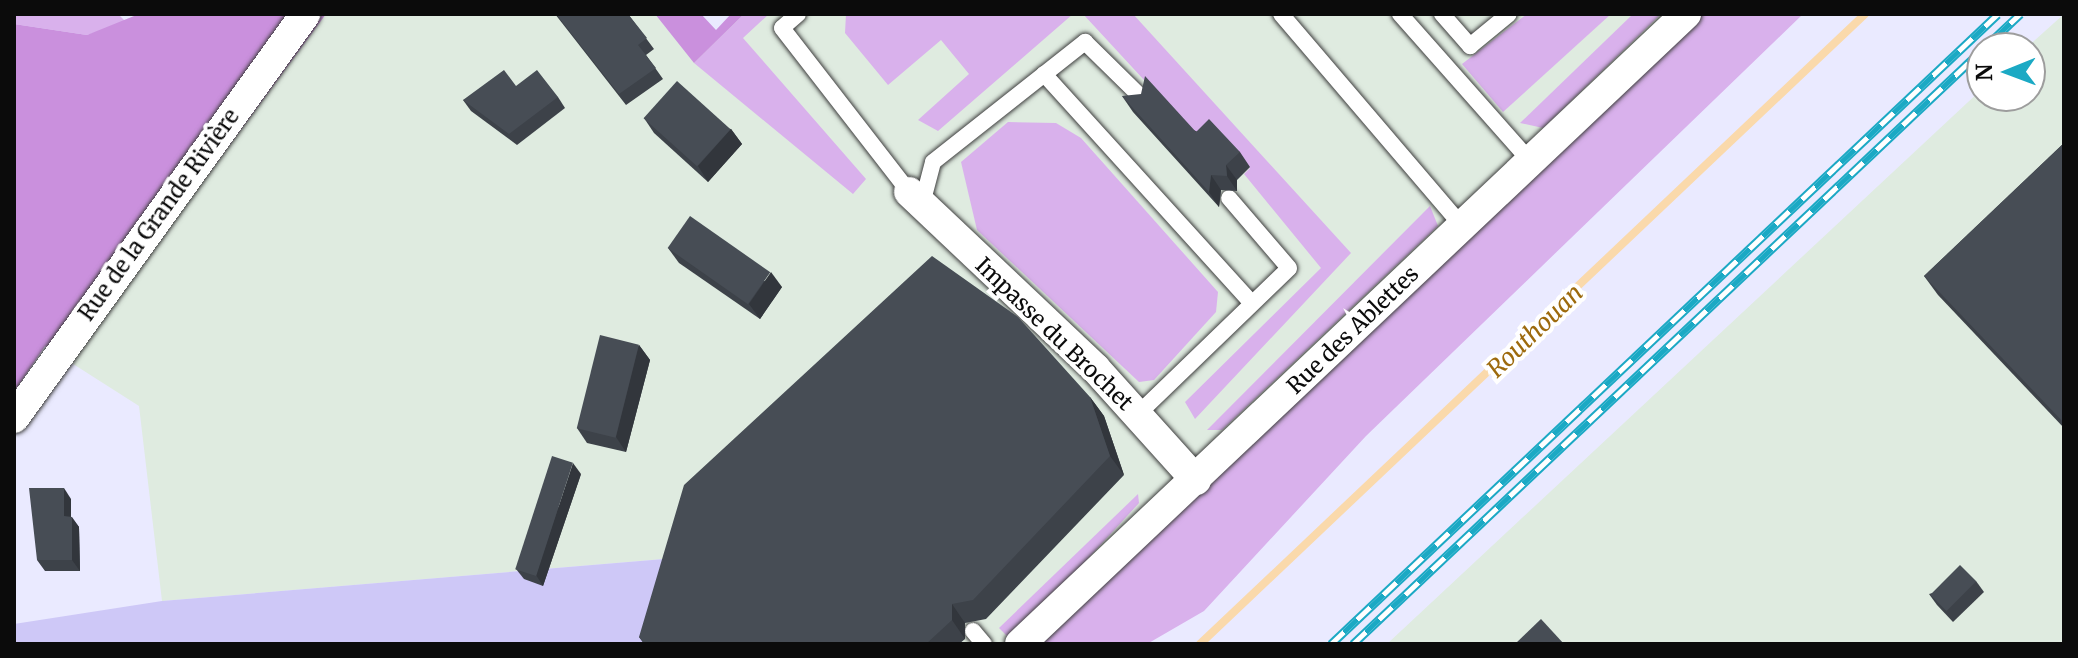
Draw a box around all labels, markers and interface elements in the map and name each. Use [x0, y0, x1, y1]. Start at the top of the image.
north arrow [1966, 32, 2046, 112]
text: N [1970, 63, 1998, 81]
street label: Rue de la Grande Rivière [73, 104, 245, 326]
street label: Impasse du Brochet [970, 252, 1138, 416]
street label: Rue des Ablettes [1282, 261, 1424, 399]
water label: Routhouan [1481, 278, 1589, 384]

